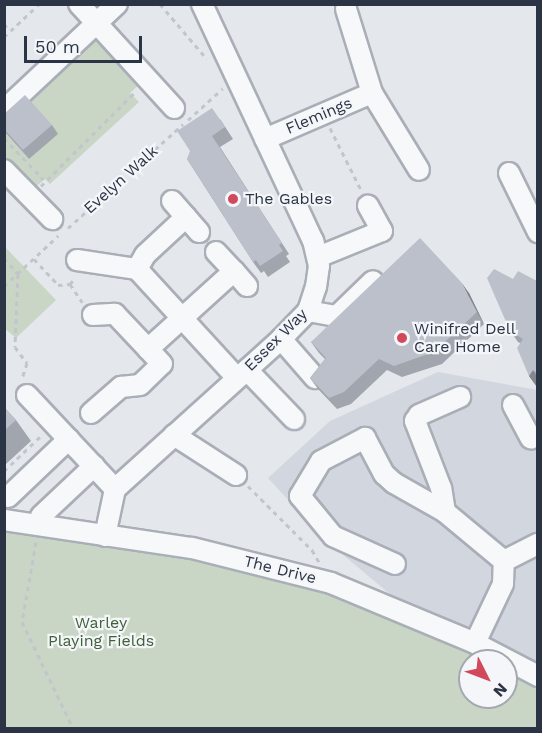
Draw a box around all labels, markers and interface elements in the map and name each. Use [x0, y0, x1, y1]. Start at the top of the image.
scale bar [27, 24, 146, 62]
text: 50 m [35, 36, 80, 57]
street label: Flemings [283, 93, 355, 139]
street label: Evelyn Walk [80, 142, 162, 218]
place label: The Gables [245, 189, 332, 209]
marker: The Gables [226, 192, 240, 206]
street label: Essex Way [240, 304, 312, 376]
place label: Winifred Dell Care Home [414, 319, 516, 357]
marker: Winifred Dell Care Home [395, 331, 409, 345]
street label: The Drive [242, 552, 318, 588]
park label: Warley Playing Fields [48, 613, 154, 651]
north arrow [458, 649, 518, 709]
text: N [489, 679, 511, 701]

